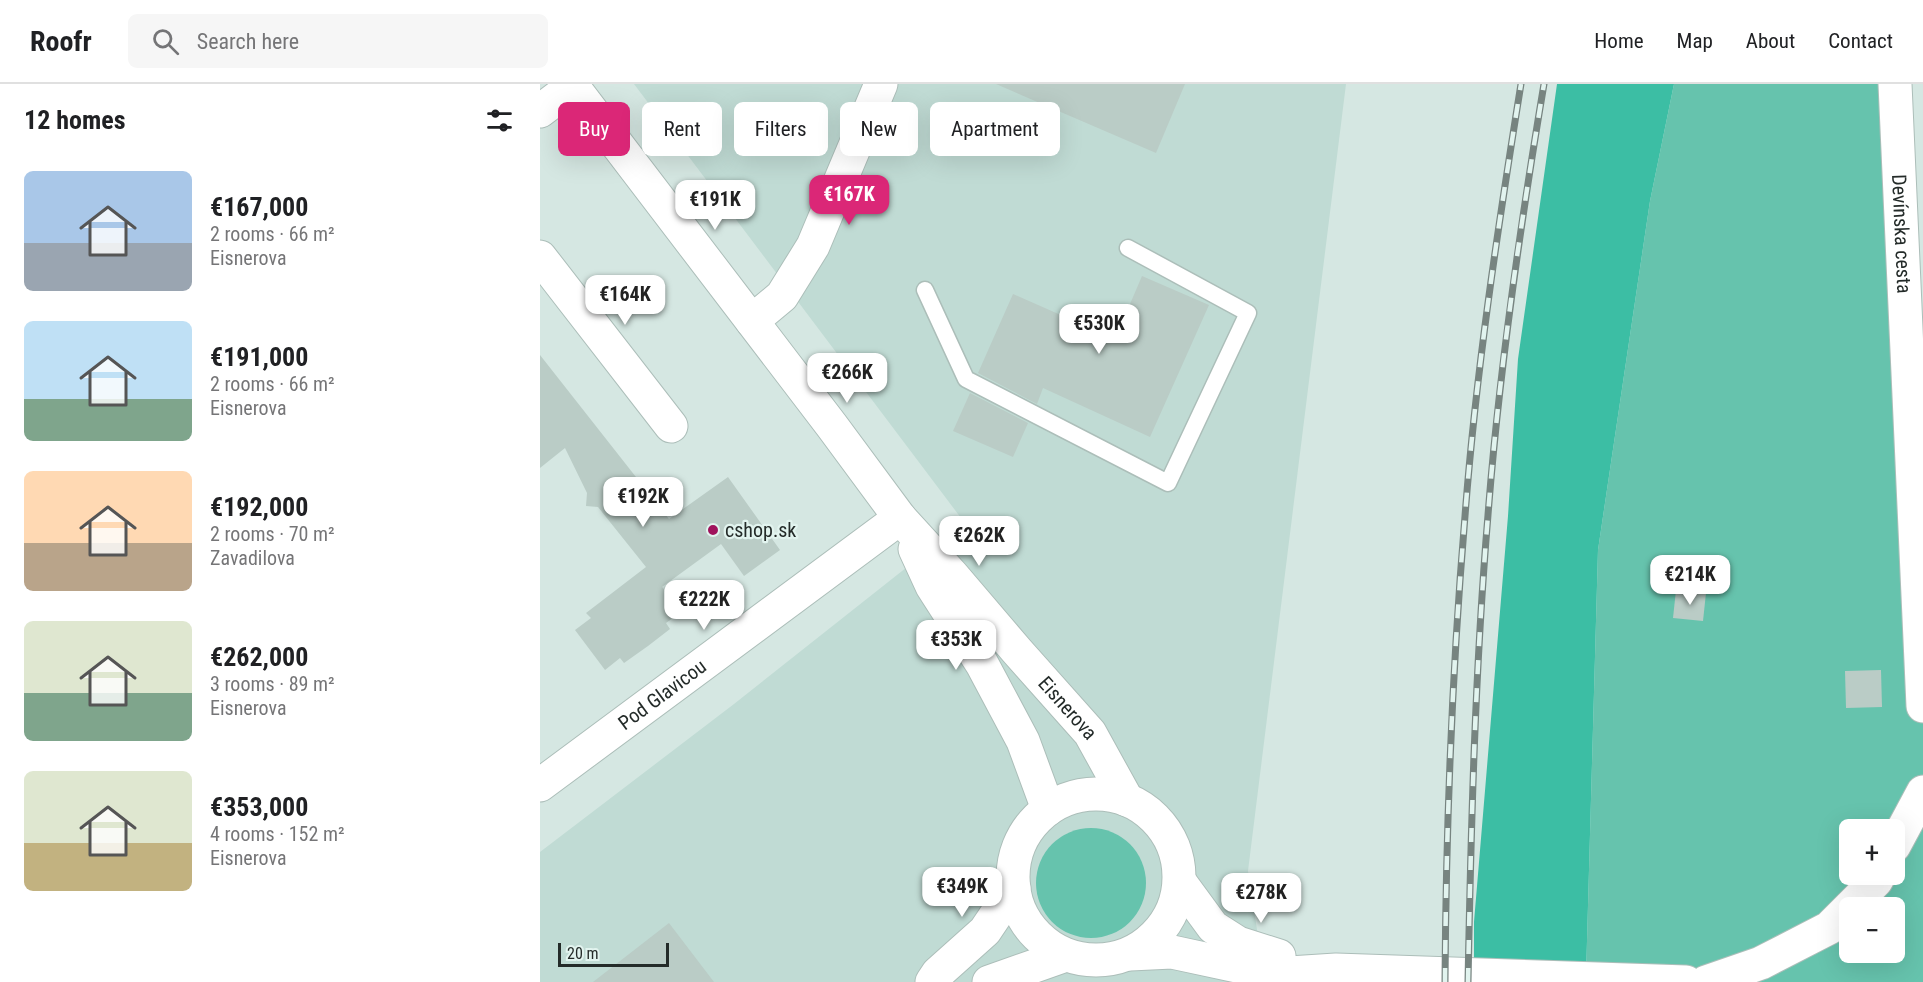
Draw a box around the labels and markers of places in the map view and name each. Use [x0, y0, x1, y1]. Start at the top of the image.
pin: €167K [807, 175, 891, 226]
pin: €191K [673, 180, 757, 231]
pin: €164K [583, 275, 667, 326]
pin: €530K [1057, 304, 1141, 355]
pin: €266K [805, 353, 889, 404]
pin: €192K [601, 477, 685, 528]
pin: €262K [937, 516, 1021, 567]
place label: cshop.sk [725, 518, 796, 542]
marker: cshop.sk [706, 523, 720, 537]
pin: €214K [1648, 555, 1732, 606]
pin: €222K [662, 580, 746, 631]
pin: €353K [914, 620, 998, 671]
pin: €349K [920, 867, 1004, 918]
pin: €278K [1219, 873, 1303, 924]

